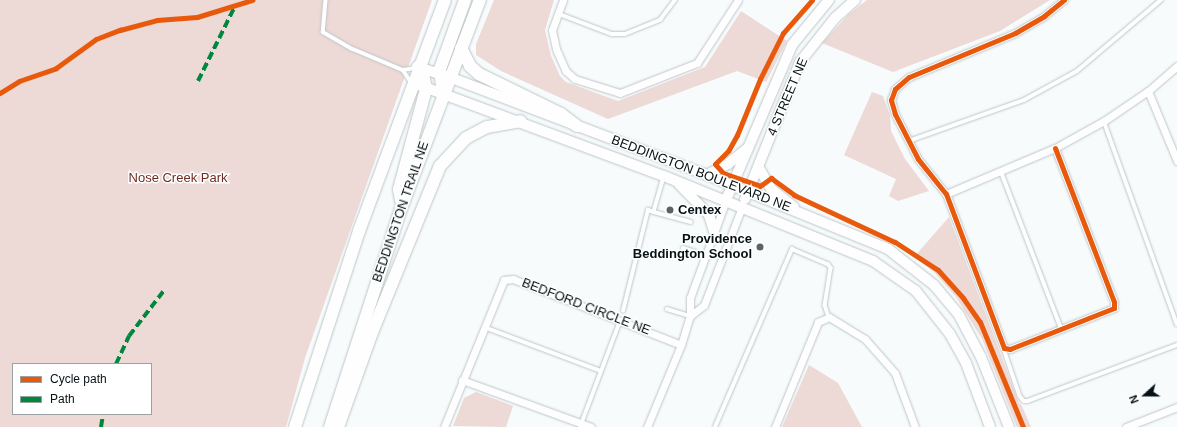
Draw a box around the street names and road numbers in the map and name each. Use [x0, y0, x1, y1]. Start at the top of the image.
street label: 4 STREET NE [764, 55, 812, 139]
street label: BEDDINGTON BOULEVARD NE [609, 133, 793, 215]
street label: BEDDINGTON TRAIL NE [369, 139, 433, 285]
street label: BEDFORD CIRCLE NE [519, 275, 653, 339]

